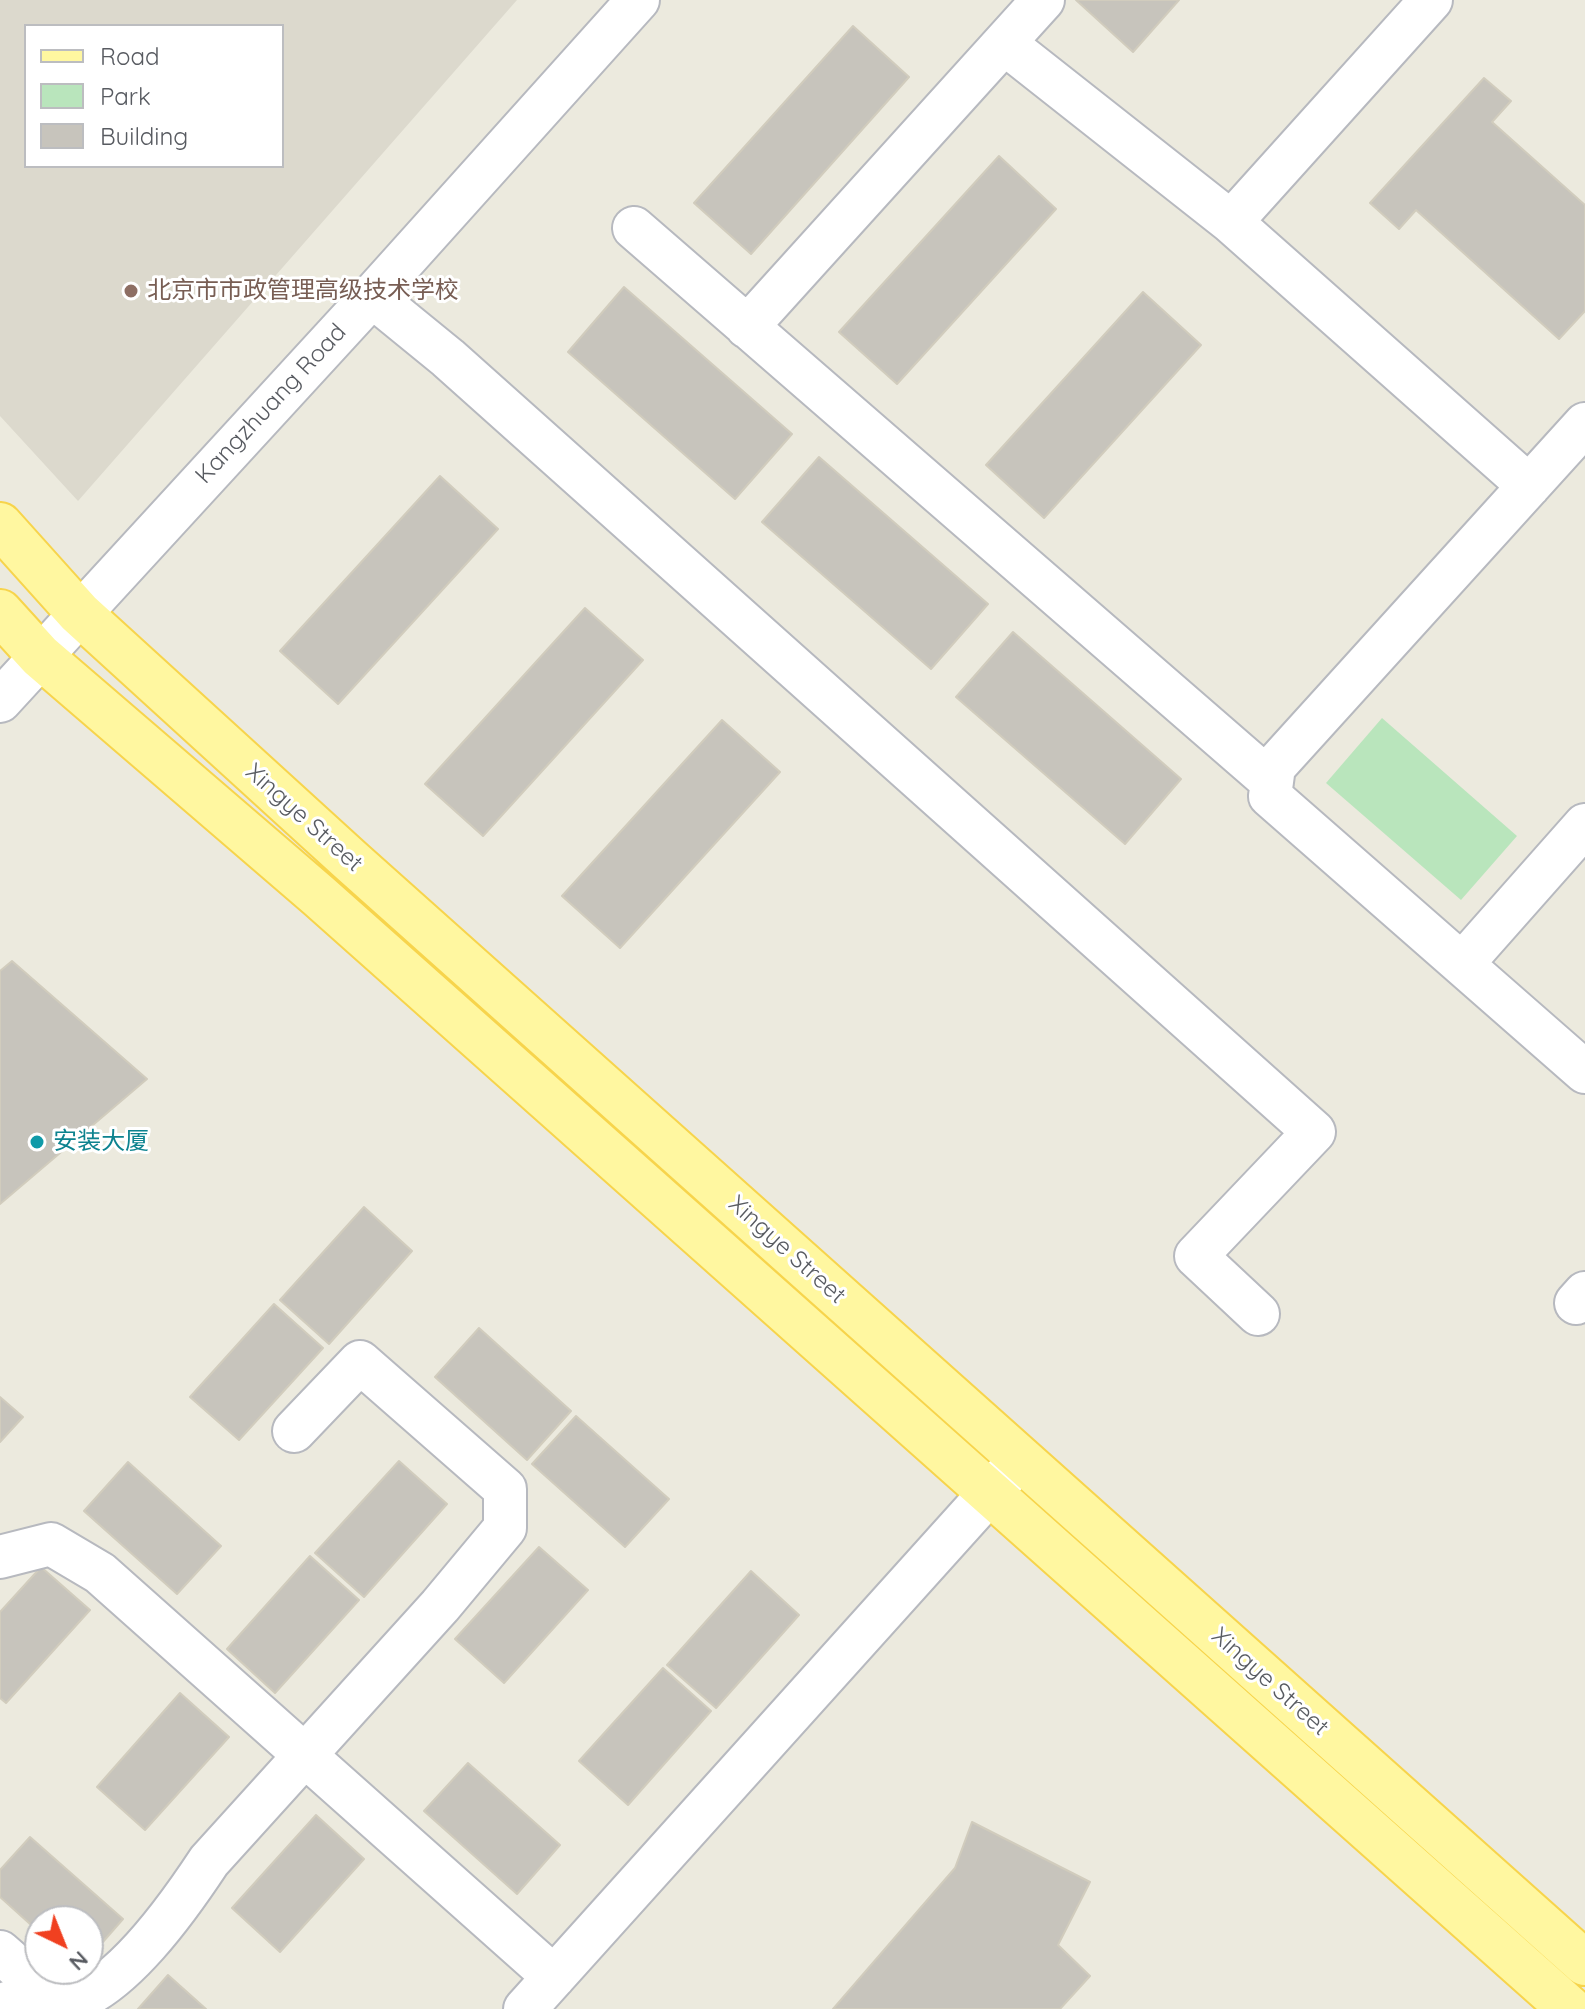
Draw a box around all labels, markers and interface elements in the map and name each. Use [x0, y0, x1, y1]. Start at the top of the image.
legend [24, 24, 284, 168]
text: Road [100, 41, 160, 71]
text: Park [100, 81, 151, 111]
text: Building [100, 121, 188, 151]
place label: 北京市市政管理高级技术学校 [147, 277, 459, 305]
marker: 北京市市政管理高级技术学校 [122, 282, 140, 300]
street label: Kangzhuang Road [190, 318, 352, 490]
street label: Xingye Street [239, 758, 369, 878]
place label: 安装大厦 [53, 1128, 149, 1156]
marker: 安装大厦 [28, 1133, 46, 1151]
street label: Xingye Street [722, 1190, 852, 1310]
street label: Xingye Street [1205, 1622, 1335, 1742]
north arrow [24, 1905, 104, 1985]
text: N [64, 1945, 94, 1977]

